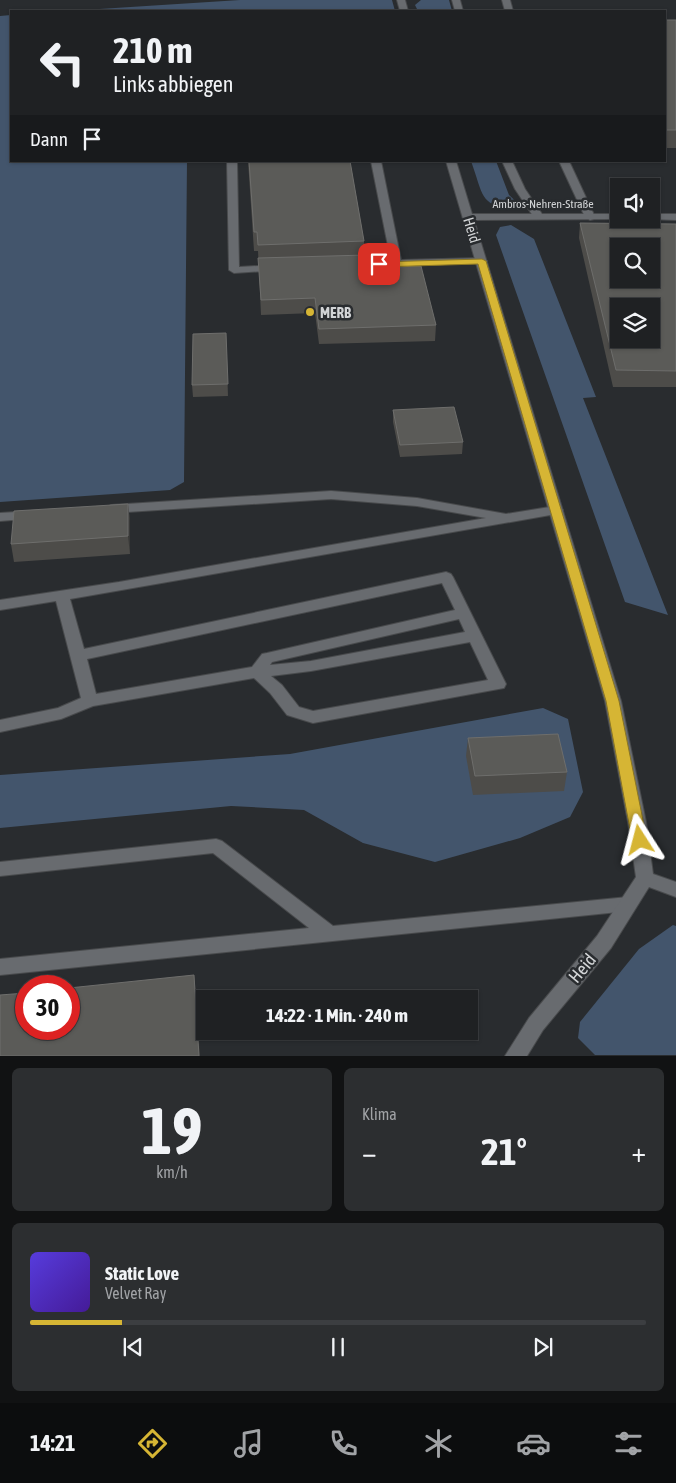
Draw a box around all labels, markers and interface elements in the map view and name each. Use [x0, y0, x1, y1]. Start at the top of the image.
icon: left [30, 30, 95, 95]
text: 210 m [113, 30, 192, 70]
text: Links abbiegen [113, 71, 234, 97]
icon: arrive [78, 125, 106, 153]
text: Dann [30, 128, 68, 150]
map controls [610, 178, 660, 348]
button: sound [610, 178, 660, 228]
street label: Ambros-Nehren-Straße [492, 197, 594, 211]
street label: Heid [460, 215, 484, 245]
button: search [610, 238, 660, 288]
pin [358, 243, 400, 285]
icon: arrive [365, 250, 393, 278]
button: layers [610, 298, 660, 348]
place label: MERB [320, 304, 352, 321]
marker: MERB [304, 306, 316, 318]
position arrow [613, 813, 665, 865]
street label: Heid [564, 949, 600, 987]
speed limit sign: 30 [15, 975, 80, 1040]
text: 14:22 · 1 Min. · 240 m [266, 1004, 408, 1026]
text: 19 [141, 1093, 203, 1168]
text: Klima [362, 1105, 397, 1123]
text: 21° [481, 1130, 527, 1173]
text: − [362, 1136, 377, 1168]
text: + [631, 1136, 646, 1168]
text: km/h [156, 1163, 188, 1181]
text: Static Love [105, 1262, 179, 1284]
text: Velvet Ray [105, 1284, 166, 1302]
icon: previous [119, 1333, 147, 1361]
icon: pause [324, 1333, 352, 1361]
icon: next [529, 1333, 557, 1361]
icon: directions [135, 1426, 170, 1461]
icon: music [231, 1426, 266, 1461]
icon: phone [326, 1426, 361, 1461]
icon: climate [421, 1426, 456, 1461]
icon: car [516, 1426, 551, 1461]
icon: filters [611, 1426, 646, 1461]
text: 14:21 [30, 1430, 75, 1456]

